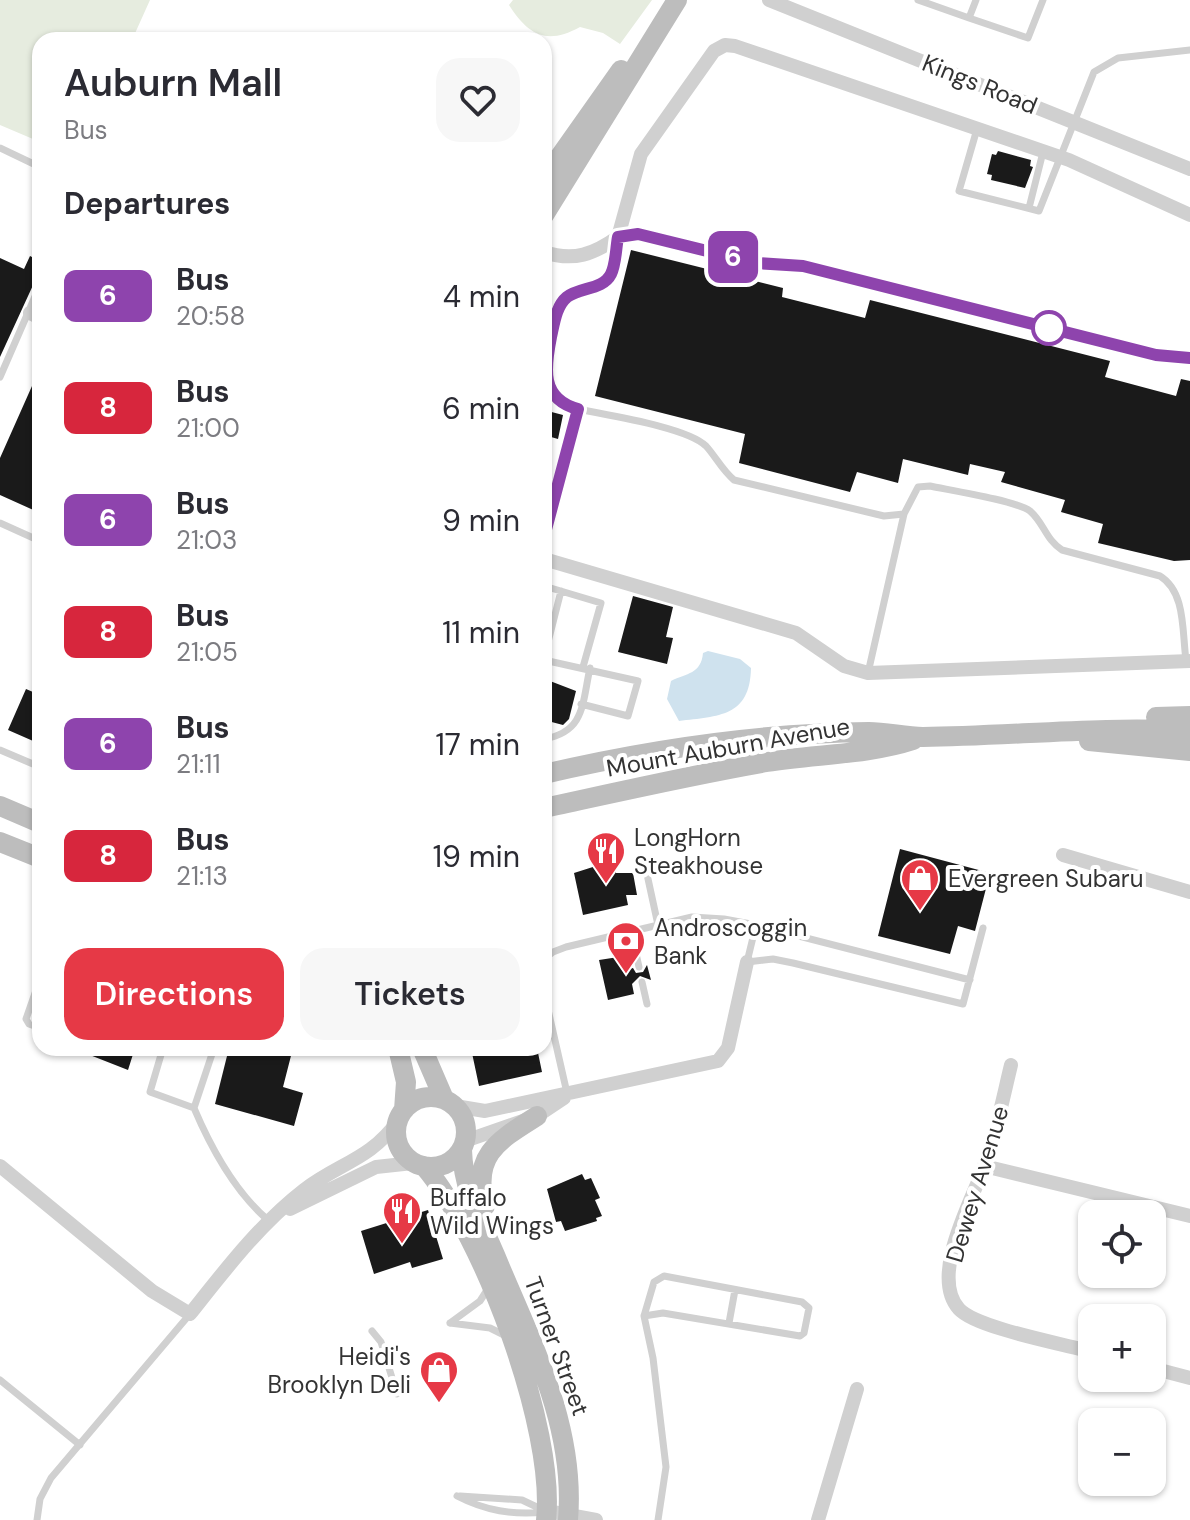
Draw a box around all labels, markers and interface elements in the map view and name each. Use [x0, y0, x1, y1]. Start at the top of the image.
street label: Kings Road [918, 47, 1042, 121]
text: Auburn Mall [64, 58, 282, 108]
button: heart [436, 58, 520, 142]
text: Bus [64, 113, 108, 147]
text: Departures [64, 184, 230, 223]
line badge: 6 [707, 231, 759, 283]
text: 6 [724, 238, 742, 275]
text: Bus [176, 260, 230, 299]
text: 6 [99, 277, 117, 314]
text: 4 min [443, 277, 520, 316]
text: 20:58 [176, 299, 245, 333]
unlabelled marker [1032, 311, 1066, 345]
text: Bus [176, 372, 230, 411]
text: 8 [99, 389, 117, 426]
text: 6 min [442, 389, 520, 428]
text: 21:00 [176, 411, 240, 445]
text: Bus [176, 484, 230, 523]
text: 6 [99, 501, 117, 538]
text: 9 min [442, 501, 520, 540]
text: 21:03 [176, 523, 238, 557]
text: Bus [176, 596, 230, 635]
text: 8 [99, 613, 117, 650]
text: 11 min [442, 613, 520, 652]
text: 21:05 [176, 635, 238, 669]
text: Bus [176, 708, 230, 747]
street label: Mount Auburn Avenue [604, 710, 852, 784]
text: 6 [99, 725, 117, 762]
text: 17 min [435, 725, 520, 764]
text: 21:11 [176, 747, 221, 781]
text: Bus [176, 820, 230, 859]
place label: LongHorn Steakhouse [634, 822, 763, 881]
restaurant icon: LongHorn Steakhouse [585, 830, 627, 885]
text: 8 [99, 837, 117, 874]
text: 19 min [433, 837, 520, 876]
shop icon: Evergreen Subaru [899, 857, 941, 912]
text: 21:13 [176, 859, 228, 893]
place label: Evergreen Subaru [948, 863, 1143, 894]
place label: Androscoggin Bank [654, 912, 807, 971]
bank icon: Androscoggin Bank [605, 920, 647, 975]
button: Directions [64, 948, 284, 1040]
button: Tickets [300, 948, 520, 1040]
street label: Dewey Avenue [939, 1102, 1015, 1266]
place label: Buffalo Wild Wings [430, 1182, 554, 1241]
restaurant icon: Buffalo Wild Wings [381, 1190, 423, 1245]
map controls [1078, 1200, 1166, 1496]
button: locate [1078, 1200, 1166, 1288]
street label: Turner Street [518, 1272, 596, 1420]
button: + [1078, 1304, 1166, 1392]
place label: Heidi's Brooklyn Deli [267, 1341, 411, 1400]
shop icon: Heidi's Brooklyn Deli [418, 1349, 460, 1404]
button: − [1078, 1408, 1166, 1496]

